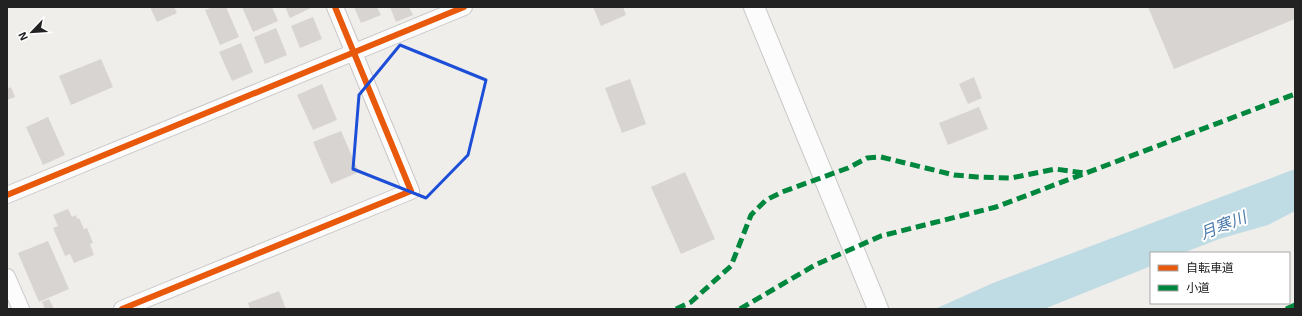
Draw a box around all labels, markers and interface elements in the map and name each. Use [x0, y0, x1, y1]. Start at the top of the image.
north arrow [12, 12, 52, 52]
text: N [15, 30, 30, 43]
water label: 月寒川 [1197, 206, 1250, 242]
legend [1150, 252, 1290, 304]
text: 自転車道 [1186, 260, 1234, 274]
text: 小道 [1186, 280, 1210, 294]

